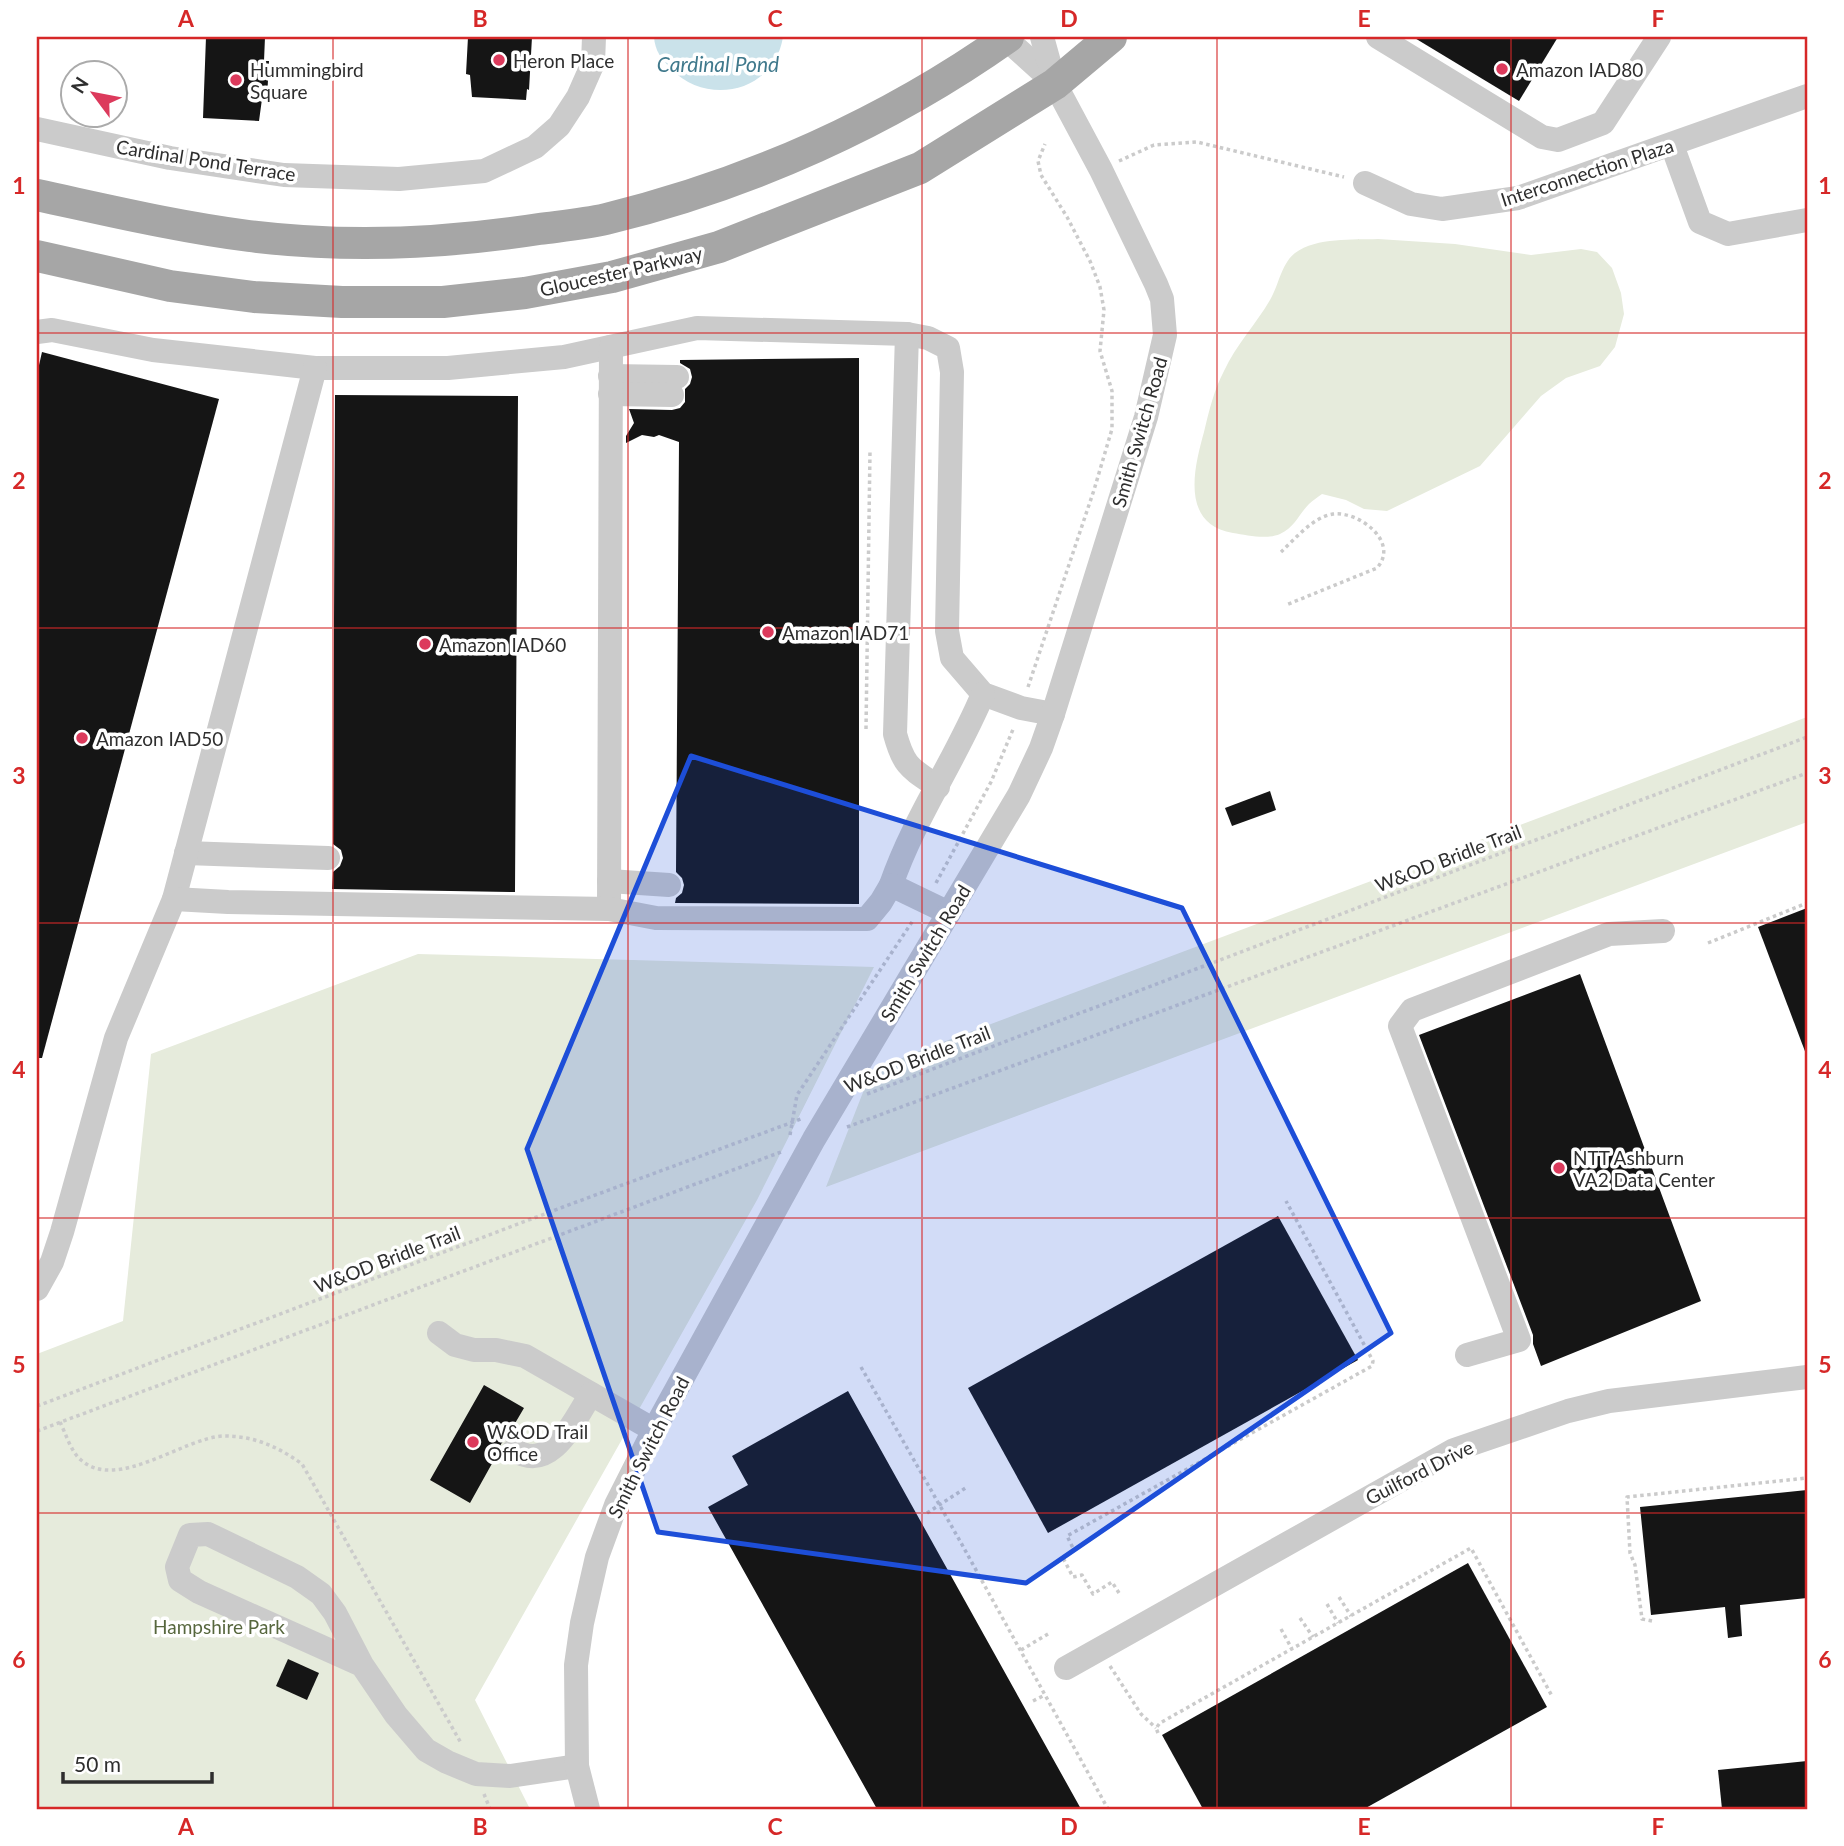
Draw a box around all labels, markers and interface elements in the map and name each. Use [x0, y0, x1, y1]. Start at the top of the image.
text: A [177, 4, 195, 32]
text: B [472, 4, 488, 32]
text: C [767, 4, 783, 32]
text: D [1060, 4, 1078, 32]
text: E [1357, 4, 1371, 32]
text: F [1651, 4, 1665, 32]
place label: Heron Place [513, 49, 614, 72]
water label: Cardinal Pond [657, 51, 779, 76]
marker: Heron Place [491, 52, 507, 68]
place label: Hummingbird Square [250, 58, 364, 103]
place label: Amazon IAD80 [1516, 58, 1643, 81]
north arrow [60, 60, 130, 130]
marker: Amazon IAD80 [1494, 61, 1510, 77]
text: N [66, 72, 93, 97]
marker: Hummingbird Square [228, 72, 244, 88]
street label: Interconnection Plaza [1498, 133, 1676, 211]
street label: Cardinal Pond Terrace [115, 134, 297, 186]
text: 1 [12, 171, 26, 199]
text: 1 [1818, 171, 1832, 199]
street label: Gloucester Parkway [538, 241, 705, 301]
street label: Smith Switch Road [1107, 354, 1171, 510]
text: 2 [12, 466, 26, 494]
text: 2 [1818, 466, 1832, 494]
place label: Amazon IAD71 [782, 621, 909, 644]
marker: Amazon IAD71 [760, 624, 776, 640]
place label: Amazon IAD60 [439, 633, 566, 656]
marker: Amazon IAD60 [417, 636, 433, 652]
place label: Amazon IAD50 [96, 727, 223, 750]
marker: Amazon IAD50 [74, 730, 90, 746]
text: 3 [12, 761, 26, 789]
text: 3 [1818, 761, 1832, 789]
street label: W&OD Bridle Trail [1372, 820, 1524, 896]
street label: Smith Switch Road [875, 880, 975, 1026]
street label: W&OD Bridle Trail [841, 1021, 993, 1097]
text: 4 [12, 1055, 26, 1083]
text: 4 [1818, 1055, 1832, 1083]
place label: NTT Ashburn VA2 Data Center [1573, 1146, 1715, 1191]
marker: NTT Ashburn VA2 Data Center [1551, 1160, 1567, 1176]
street label: W&OD Bridle Trail [311, 1221, 463, 1297]
text: 5 [12, 1350, 26, 1378]
text: 5 [1818, 1350, 1832, 1378]
street label: Smith Switch Road [602, 1373, 694, 1521]
place label: W&OD Trail Office [487, 1420, 588, 1465]
marker: W&OD Trail Office [465, 1434, 481, 1450]
street label: Guilford Drive [1361, 1435, 1477, 1509]
park label: Hampshire Park [153, 1615, 285, 1638]
text: 6 [12, 1645, 26, 1673]
text: 6 [1818, 1645, 1832, 1673]
scale bar [63, 1741, 212, 1785]
text: 50 m [74, 1751, 121, 1776]
text: A [177, 1812, 195, 1840]
text: B [472, 1812, 488, 1840]
text: C [767, 1812, 783, 1840]
text: D [1060, 1812, 1078, 1840]
text: E [1357, 1812, 1371, 1840]
text: F [1651, 1812, 1665, 1840]

